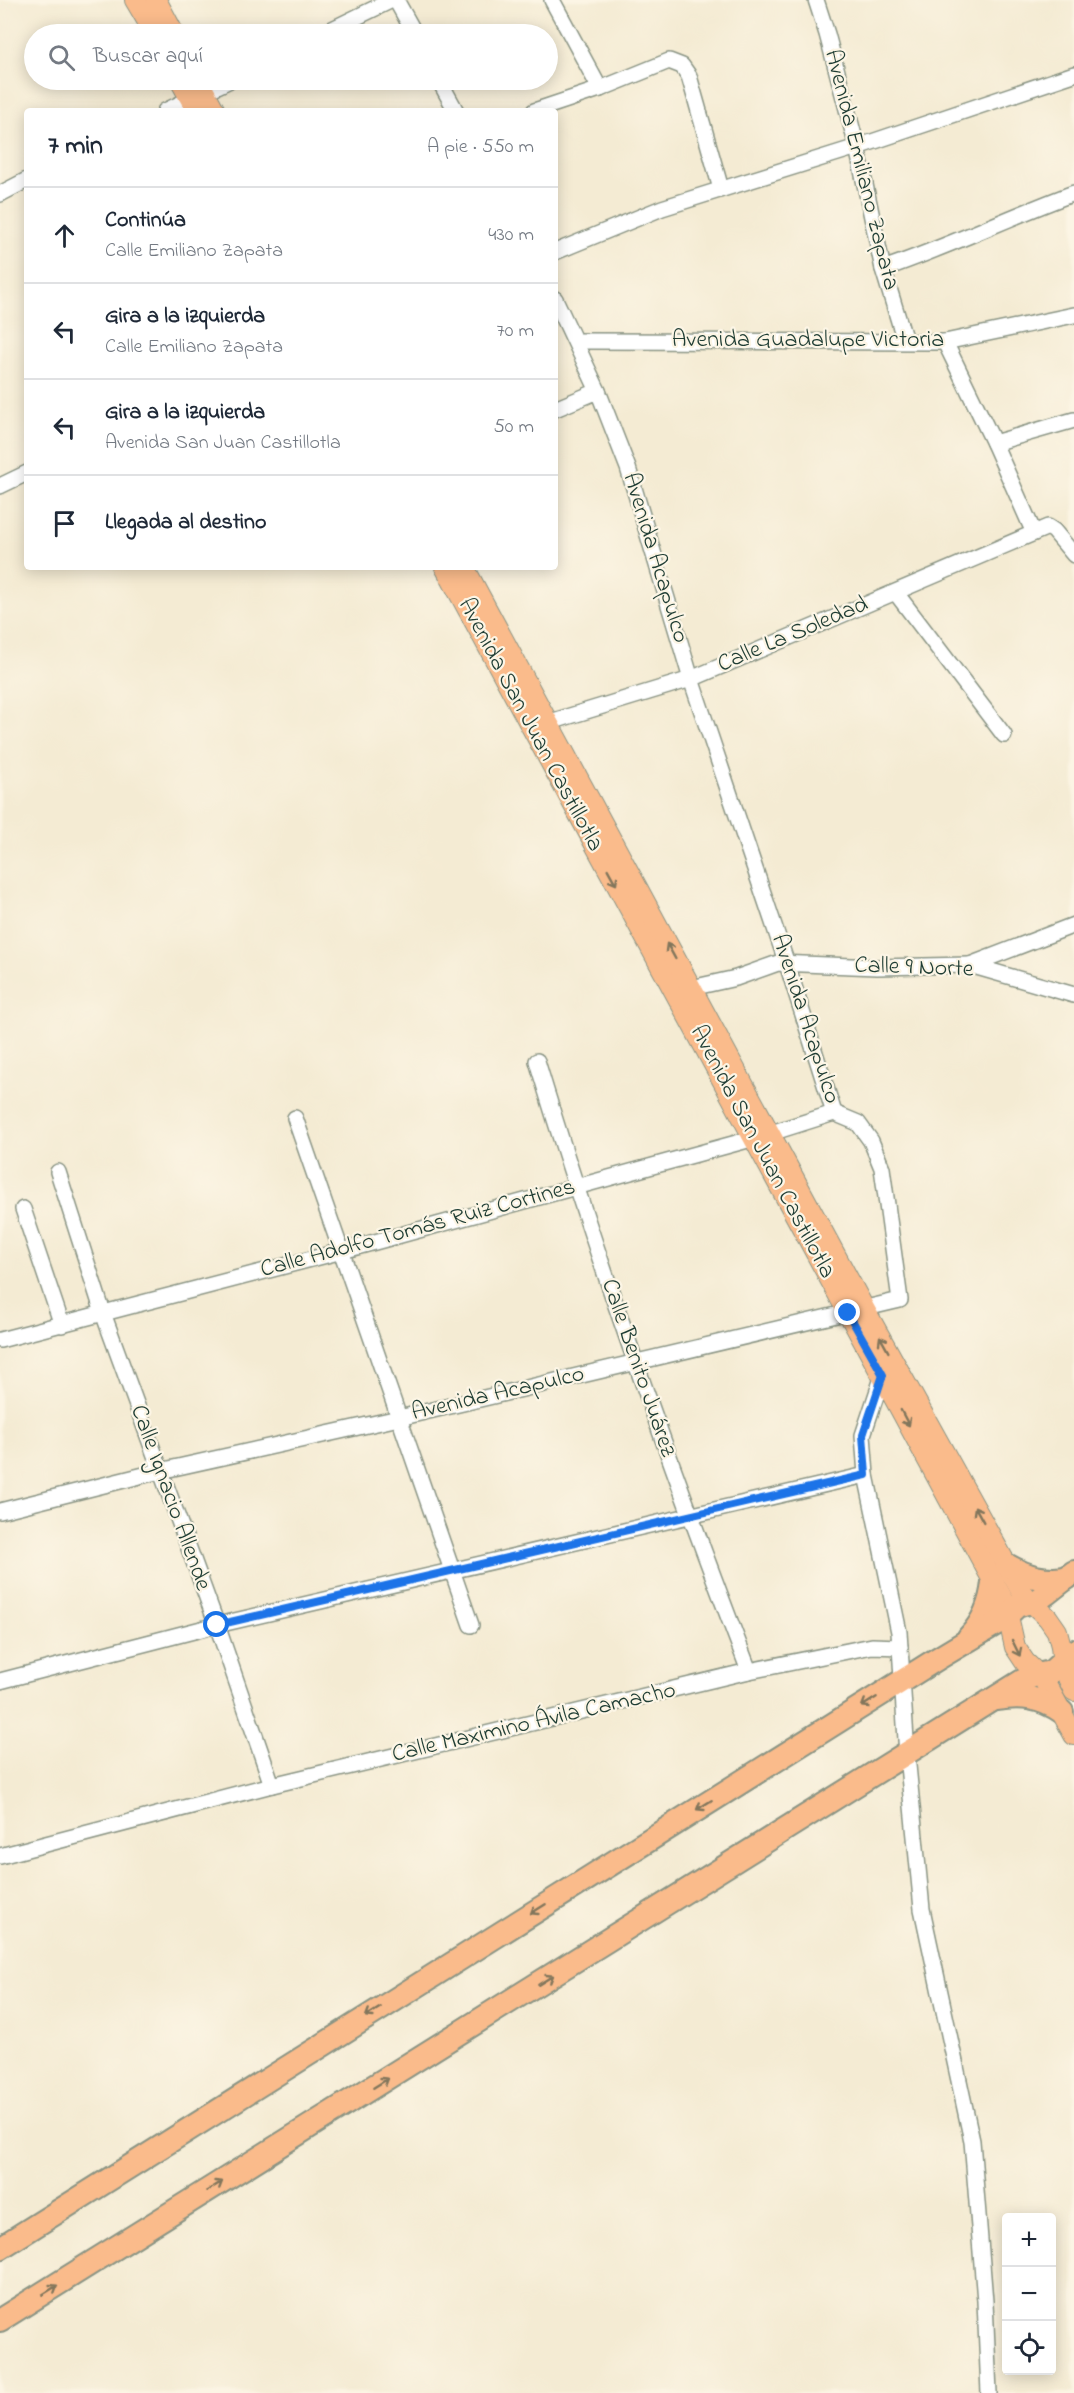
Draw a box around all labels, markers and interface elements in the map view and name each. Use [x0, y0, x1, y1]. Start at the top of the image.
search box [24, 24, 558, 90]
icon: search [45, 41, 78, 74]
text: Buscar aquí [93, 41, 203, 73]
street label: Avenida Emiliano Zapata [814, 46, 908, 294]
text: 7 min [48, 128, 103, 166]
text: A pie · 550 m [427, 133, 534, 162]
text: Continúa [105, 205, 186, 237]
icon: ahead [48, 219, 81, 252]
text: 430 m [488, 221, 534, 250]
text: Calle Emiliano Zapata [105, 237, 283, 266]
text: Gira a la izquierda [105, 301, 265, 333]
icon: left [48, 315, 81, 348]
text: 70 m [497, 317, 534, 346]
street label: Avenida Guadalupe Victoria [672, 323, 944, 358]
text: Calle Emiliano Zapata [105, 333, 283, 362]
text: Gira a la izquierda [105, 397, 265, 429]
icon: left [48, 411, 81, 444]
text: 50 m [493, 413, 534, 442]
text: Avenida San Juan Castillotla [105, 429, 341, 458]
street label: Avenida Acapulco [612, 469, 698, 647]
icon: arrive [48, 507, 81, 540]
text: Llegada al destino [105, 507, 266, 539]
street label: Calle La Soledad [712, 587, 874, 683]
street label: Avenida San Juan Castillotla [448, 592, 612, 858]
one-way arrow [607, 868, 619, 885]
street label: Avenida Acapulco [761, 930, 849, 1108]
one-way arrow [665, 943, 677, 960]
street label: Calle 9 Norte [854, 948, 974, 988]
street label: Avenida San Juan Castillotla [680, 1019, 844, 1285]
street label: Calle Adolfo Tomás Ruiz Cortines [256, 1170, 580, 1288]
street label: Calle Benito Juárez [591, 1274, 685, 1463]
route end [834, 1299, 860, 1325]
one-way arrow [878, 1336, 890, 1353]
street label: Avenida Acapulco [408, 1357, 588, 1431]
street label: Calle Ignacio Allende [120, 1400, 220, 1596]
one-way arrow [899, 1409, 911, 1426]
one-way arrow [973, 1506, 985, 1523]
route start [203, 1611, 229, 1637]
one-way arrow [1011, 1639, 1023, 1657]
street label: Calle Maximino Ávila Camacho [389, 1673, 679, 1773]
one-way arrow [861, 1696, 878, 1708]
one-way arrow [696, 1800, 713, 1812]
one-way arrow [530, 1902, 547, 1915]
one-way arrow [537, 1974, 554, 1986]
one-way arrow [365, 2007, 382, 2019]
one-way arrow [372, 2077, 389, 2089]
one-way arrow [206, 2180, 223, 2192]
map controls [1002, 2213, 1056, 2375]
button: + [1002, 2213, 1056, 2267]
button: − [1002, 2267, 1056, 2321]
one-way arrow [41, 2283, 58, 2295]
button: locate [1002, 2321, 1056, 2375]

